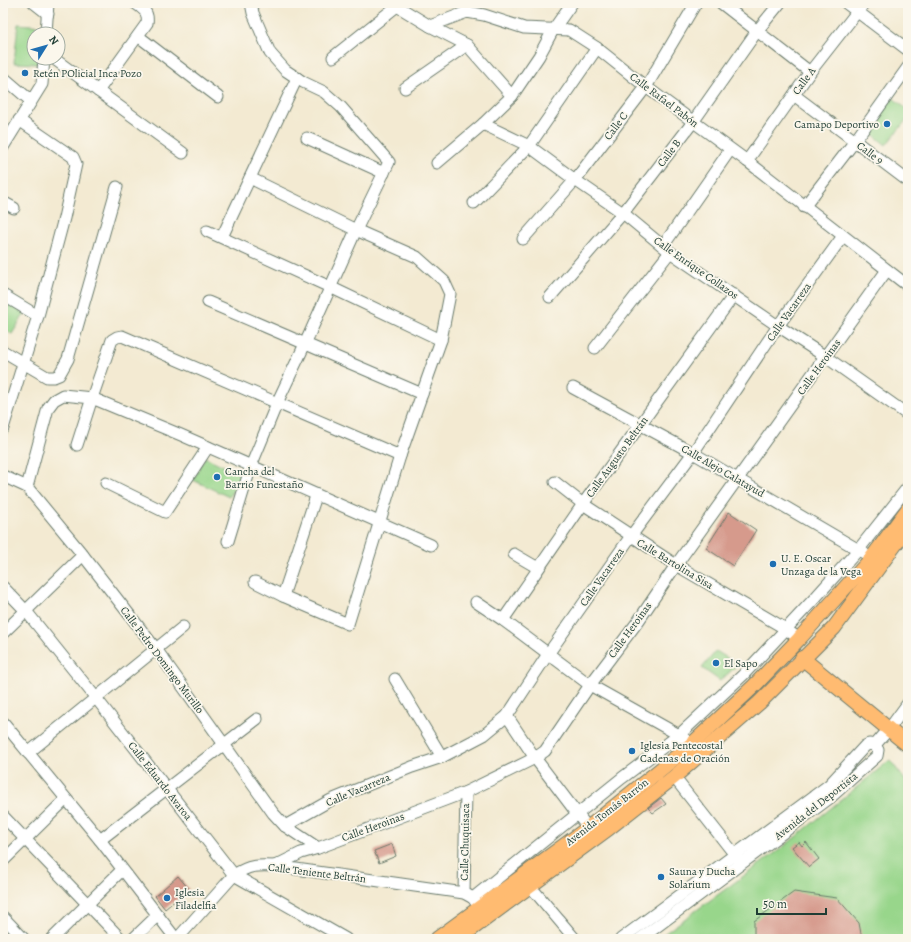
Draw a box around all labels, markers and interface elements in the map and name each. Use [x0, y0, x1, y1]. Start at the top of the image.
north arrow [26, 26, 66, 66]
text: N [45, 33, 62, 48]
street label: Calle A [789, 64, 819, 98]
place label: Retén POlicial Inca Pozo [33, 66, 142, 81]
marker: Retén POlicial Inca Pozo [20, 68, 30, 78]
street label: Calle Rafael Pabón [626, 69, 702, 131]
street label: Calle C [601, 109, 631, 143]
place label: Camapo Deportivo [794, 117, 880, 132]
marker: Camapo Deportivo [882, 119, 892, 129]
street label: Calle B [654, 136, 684, 170]
street label: Calle 9 [854, 138, 886, 168]
street label: Calle Enrique Collazos [651, 233, 741, 303]
street label: Calle Vacarreza [763, 279, 815, 344]
street label: Calle Heroinas [794, 336, 844, 398]
street label: Calle Augusto Beltrán [582, 413, 652, 501]
street label: Calle Alejo Calatayud [679, 441, 767, 501]
place label: Cancha del Barrio Funestaño [225, 464, 304, 492]
marker: Cancha del Barrio Funestaño [212, 472, 222, 482]
street label: Calle Bartolina Sisa [634, 535, 717, 593]
street label: Calle Vacarreza [576, 544, 628, 609]
place label: U. E. Oscar Unzaga de la Vega [781, 551, 862, 579]
marker: U. E. Oscar Unzaga de la Vega [768, 559, 778, 569]
street label: Calle Heroinas [605, 599, 655, 661]
street label: Calle Pedro Domingo Murillo [117, 603, 208, 717]
place label: El Sapo [724, 656, 758, 671]
marker: El Sapo [711, 658, 721, 668]
place label: Iglesia Pentecostal Cadenas de Oración [640, 738, 730, 766]
street label: Calle Eduardo Avaroa [124, 739, 196, 824]
marker: Iglesia Pentecostal Cadenas de Oración [627, 746, 637, 756]
street label: Avenida del Deportista [770, 768, 861, 844]
street label: Calle Vacarreza [324, 769, 393, 810]
street label: Avenida Tomás Barrón [562, 775, 652, 850]
street label: Calle Chuquisaca [457, 802, 473, 881]
street label: Calle Heroinas [340, 809, 406, 845]
street label: Calle Teniente Beltrán [267, 860, 367, 886]
place label: Sauna y Ducha Solarium [669, 864, 736, 892]
marker: Sauna y Ducha Solarium [656, 872, 666, 882]
place label: Iglesia Filadelfia [175, 885, 217, 913]
scale bar [757, 890, 826, 916]
marker: Iglesia Filadelfia [162, 893, 172, 903]
text: 50 m [763, 896, 787, 912]

